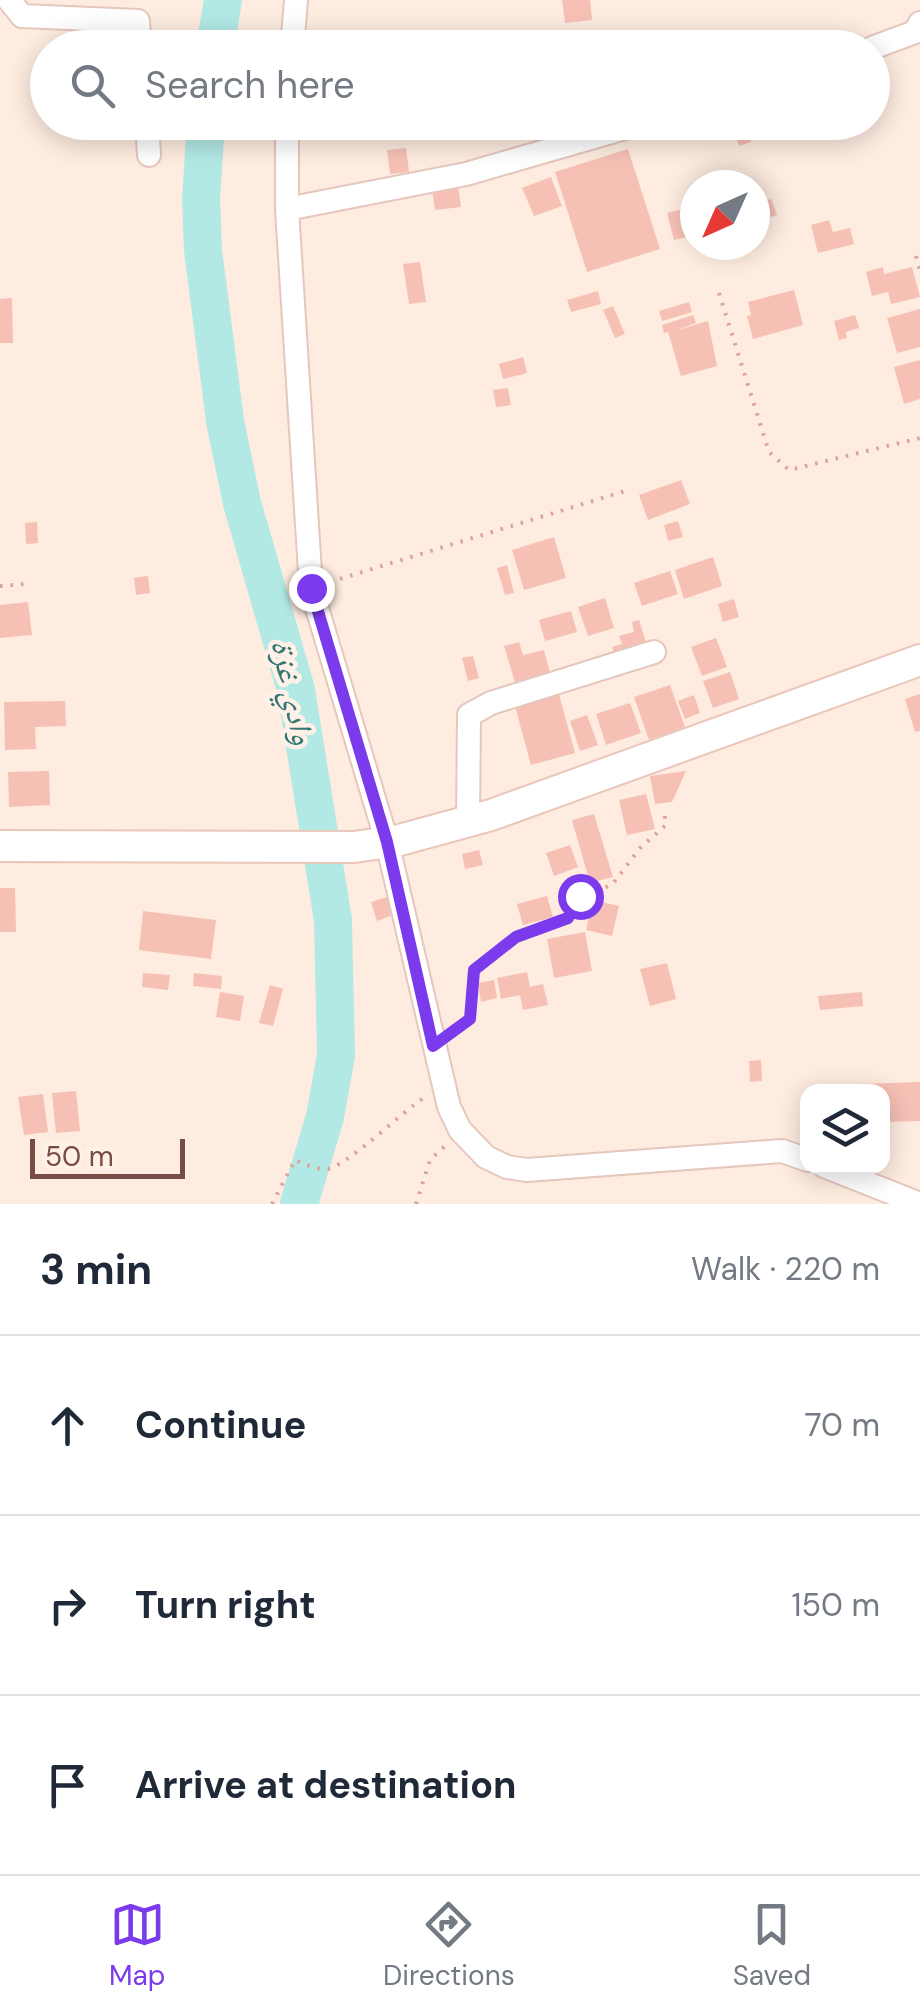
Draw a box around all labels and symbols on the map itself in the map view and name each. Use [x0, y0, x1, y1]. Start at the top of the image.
north arrow [680, 170, 770, 260]
route end [289, 566, 335, 612]
water label: وادي غزة [257, 635, 325, 749]
route start [558, 874, 604, 920]
scale bar [30, 1134, 185, 1178]

